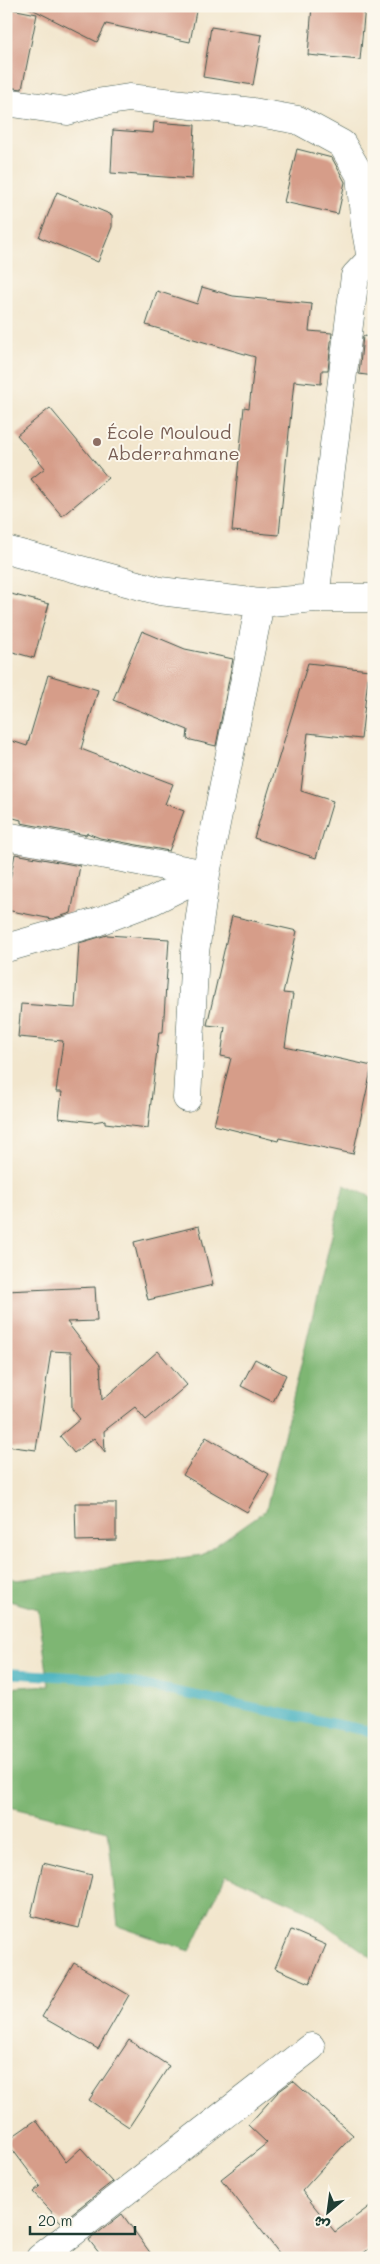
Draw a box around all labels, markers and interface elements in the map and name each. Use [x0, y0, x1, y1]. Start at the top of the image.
place label: École Mouloud Abderrahmane [107, 420, 240, 465]
marker: École Mouloud Abderrahmane [91, 436, 103, 448]
north arrow [302, 2186, 352, 2236]
scale bar [30, 2204, 135, 2236]
text: 20 m [38, 2210, 72, 2230]
text: ش [310, 2212, 333, 2236]

